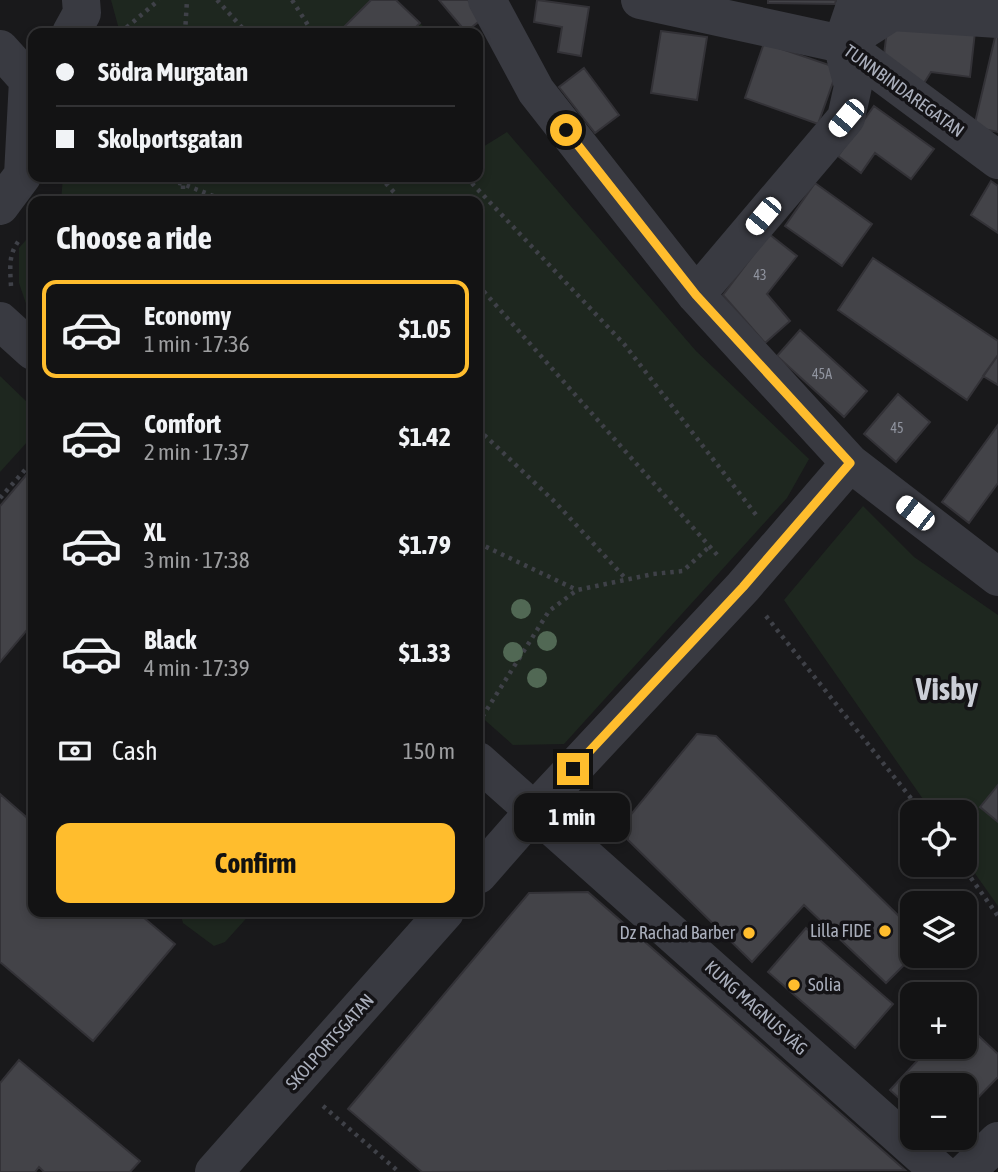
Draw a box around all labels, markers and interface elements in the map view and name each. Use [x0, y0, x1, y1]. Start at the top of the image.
street label: TUNNBINDAREGATAN [840, 40, 968, 141]
text: Södra Murgatan [98, 57, 248, 87]
car [825, 95, 868, 141]
route start [550, 114, 582, 146]
text: Skolportsgatan [98, 124, 243, 154]
car [742, 193, 785, 239]
text: Choose a ride [56, 219, 212, 256]
house number: 43 [753, 267, 767, 283]
icon: car [60, 298, 123, 361]
text: Economy [144, 301, 231, 331]
text: $1.05 [399, 314, 451, 344]
text: 1 min · 17:36 [144, 331, 250, 357]
house number: 45A [812, 366, 832, 382]
icon: car [60, 406, 123, 469]
text: Comfort [144, 409, 221, 439]
house number: 45 [890, 420, 904, 436]
text: $1.42 [399, 422, 451, 452]
text: 2 min · 17:37 [144, 439, 250, 465]
car [892, 492, 939, 534]
icon: car [60, 514, 123, 577]
text: XL [144, 517, 166, 547]
text: $1.79 [399, 530, 451, 560]
text: 3 min · 17:38 [144, 547, 250, 573]
icon: car [60, 622, 123, 685]
text: Black [144, 625, 196, 655]
text: $1.33 [399, 638, 451, 668]
text: 4 min · 17:39 [144, 655, 250, 681]
district label: Visby [915, 670, 979, 707]
icon: cash [56, 732, 94, 770]
text: Cash [112, 736, 158, 766]
text: 150 m [403, 738, 455, 764]
route end [557, 753, 589, 785]
callout: 1 min [515, 794, 631, 842]
map controls [900, 800, 977, 1150]
button: locate [900, 800, 977, 877]
text: 1 min [549, 804, 595, 830]
button: Confirm [56, 823, 455, 903]
button: layers [900, 891, 977, 968]
place label: Lilla FIDE [810, 920, 871, 941]
place label: Dz Rachad Barber [620, 922, 736, 943]
marker: Lilla FIDE [877, 923, 893, 939]
marker: Dz Rachad Barber [741, 925, 757, 941]
street label: KUNG MAGNUS VÄG [701, 956, 812, 1059]
place label: Solia [808, 974, 841, 995]
marker: Solia [786, 977, 802, 993]
button: + [900, 982, 977, 1059]
street label: SKOLPORTSGATAN [281, 990, 378, 1094]
button: − [900, 1073, 977, 1150]

